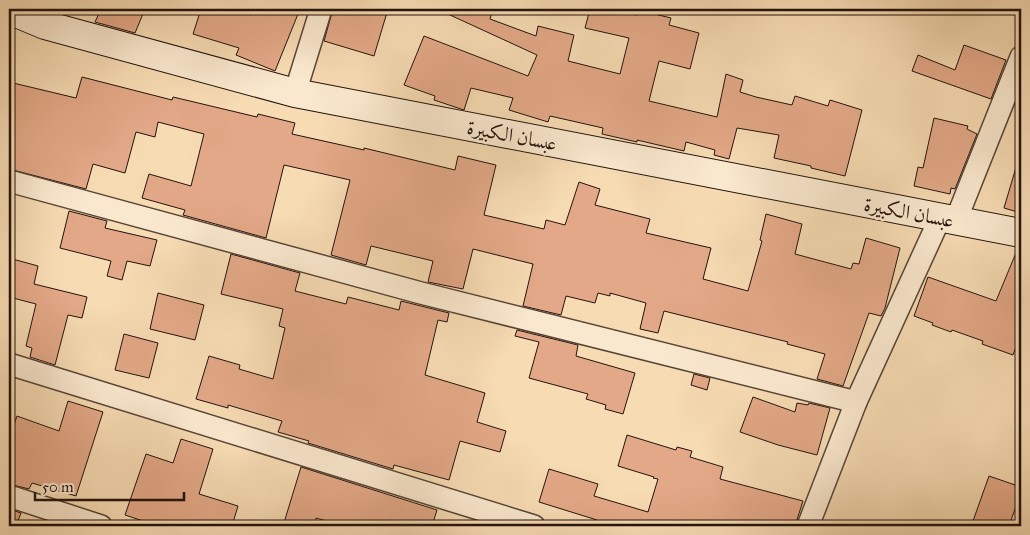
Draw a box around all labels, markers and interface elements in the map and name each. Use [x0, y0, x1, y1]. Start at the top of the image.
street label: عبسان الكبيرة [465, 115, 559, 155]
street label: عبسان الكبيرة [862, 192, 956, 232]
scale bar [35, 470, 184, 502]
text: 50 m [42, 478, 74, 496]

